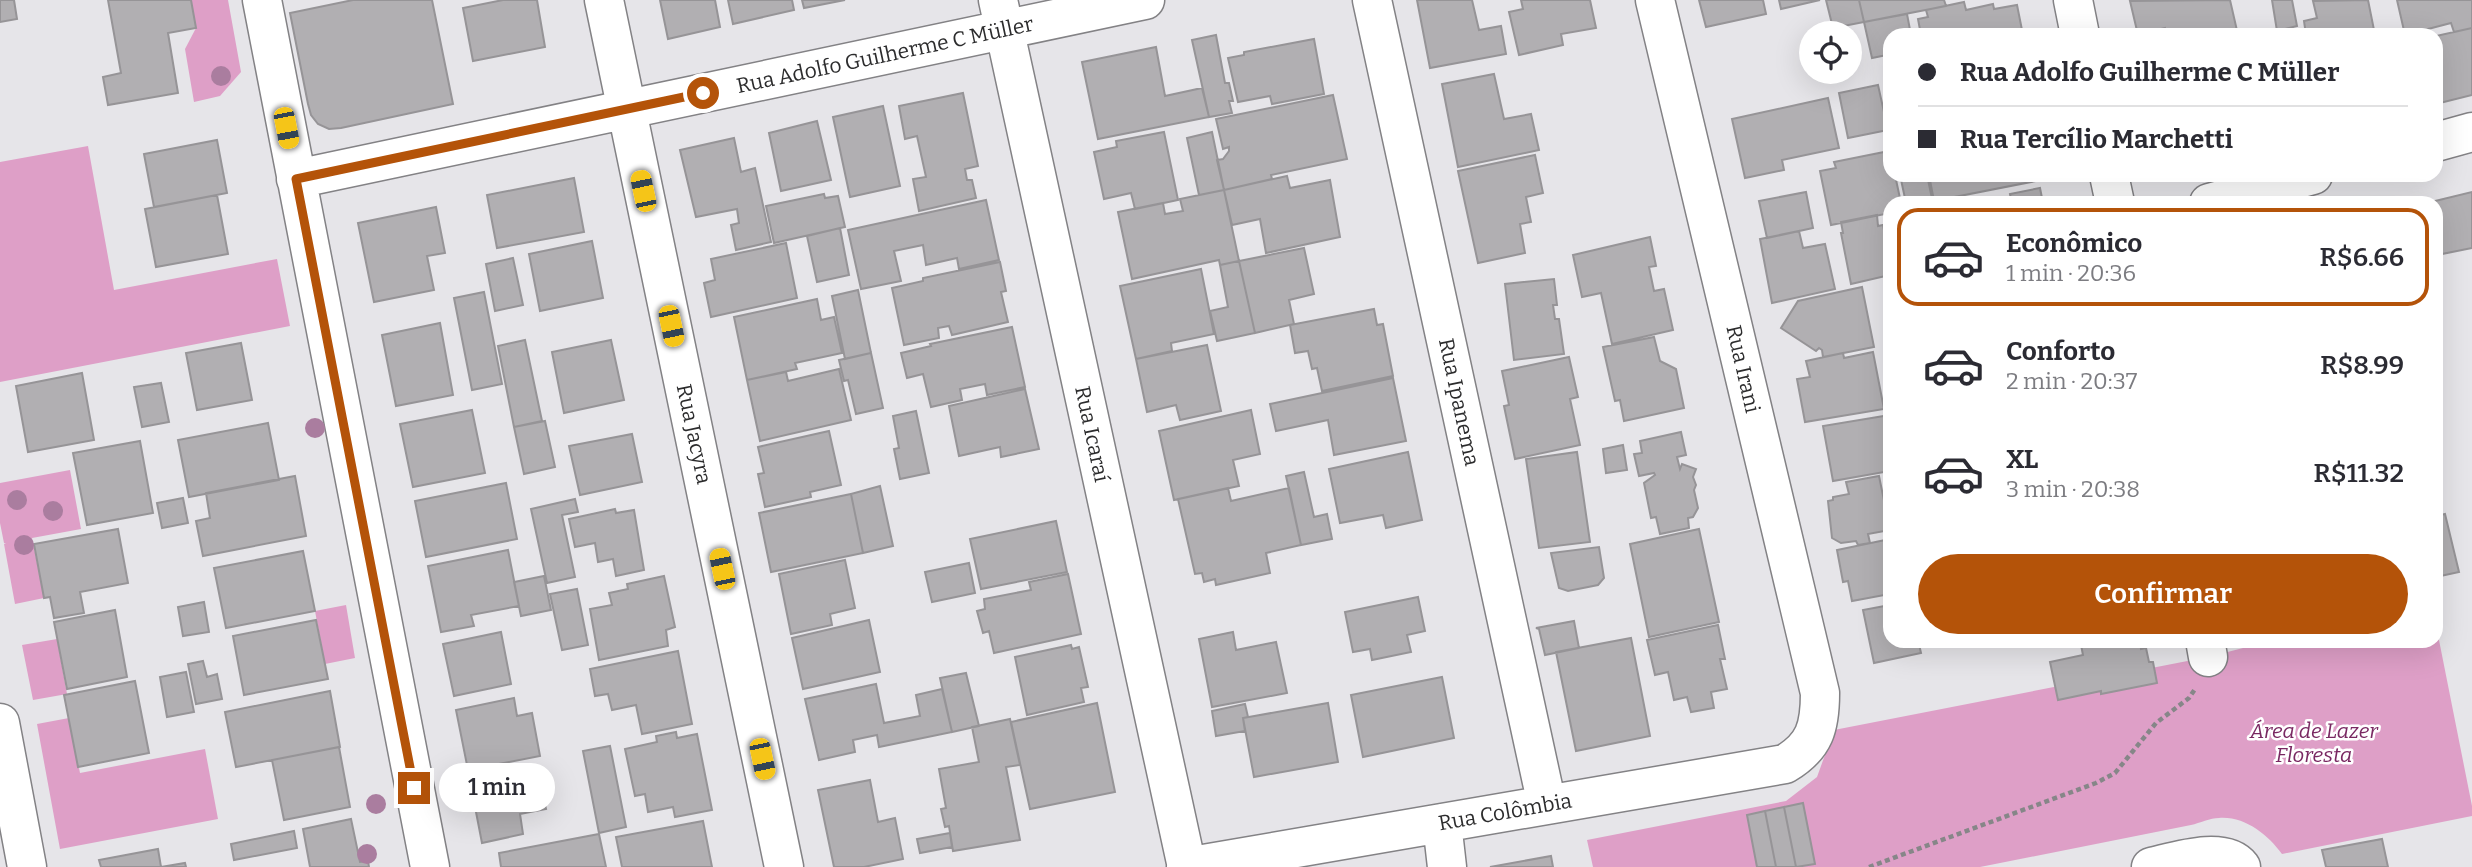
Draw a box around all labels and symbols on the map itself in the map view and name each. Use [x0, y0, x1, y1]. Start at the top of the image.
street label: Rua Adolfo Guilherme C Müller [734, 11, 1036, 99]
route start [687, 77, 719, 109]
car [272, 105, 301, 151]
car [629, 168, 658, 214]
car [657, 303, 686, 349]
street label: Rua Irani [1720, 323, 1766, 415]
street label: Rua Ipanema [1433, 336, 1485, 469]
street label: Rua Jacyra [671, 382, 717, 487]
street label: Rua Icaraí [1069, 384, 1115, 485]
car [708, 546, 737, 592]
park label: Área de Lazer Floresta [2249, 718, 2379, 768]
car [748, 736, 777, 782]
callout: 1 min [438, 764, 554, 812]
route end [398, 772, 430, 804]
street label: Rua Colômbia [1436, 787, 1574, 837]

